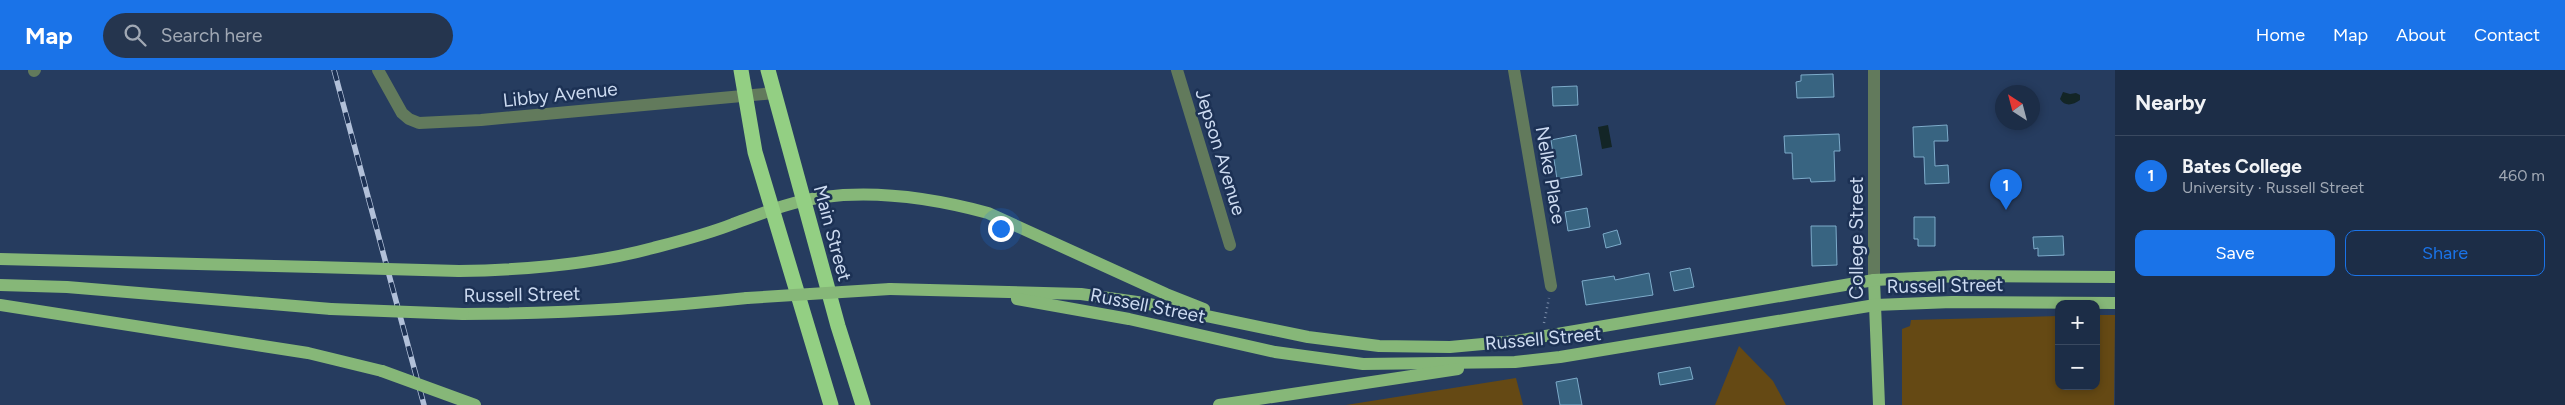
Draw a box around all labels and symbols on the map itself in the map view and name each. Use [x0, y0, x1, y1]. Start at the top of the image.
street label: Libby Avenue [502, 77, 619, 112]
north arrow [1995, 85, 2040, 130]
street label: Jepson Avenue [1190, 86, 1251, 218]
street label: Nelke Place [1531, 124, 1570, 226]
pin: 1 [1990, 169, 2022, 210]
street label: College Street [1845, 177, 1868, 299]
street label: Main Street [809, 182, 856, 284]
your location [988, 216, 1014, 242]
street label: Russell Street [1886, 273, 2004, 298]
street label: Russell Street [463, 282, 581, 307]
street label: Russell Street [1088, 283, 1207, 328]
street label: Russell Street [1484, 322, 1602, 355]

